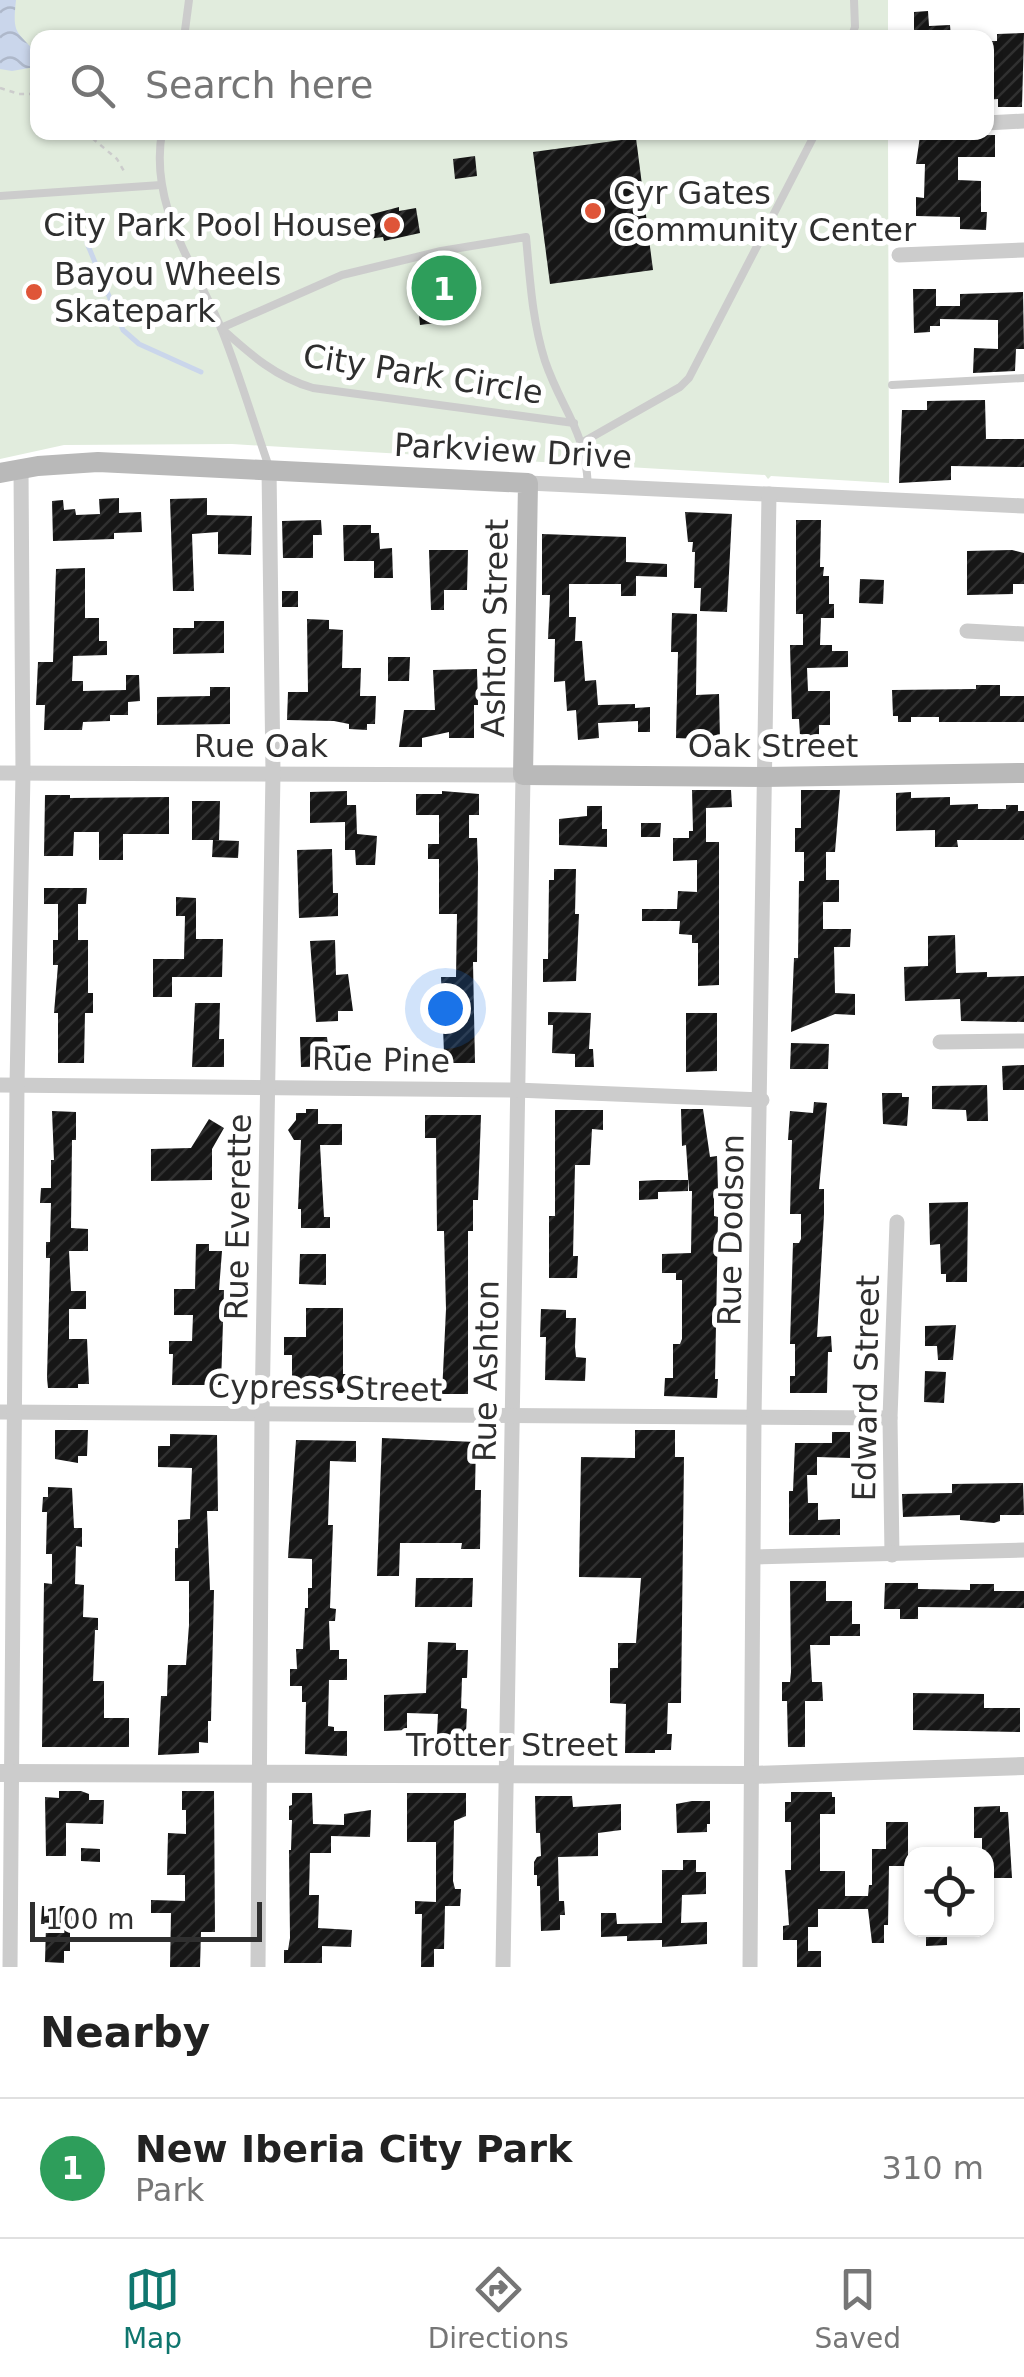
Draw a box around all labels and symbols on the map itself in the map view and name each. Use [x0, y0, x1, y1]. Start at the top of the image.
place label: Cyr Gates Community Center [613, 174, 917, 249]
marker: Cyr Gates Community Center [582, 200, 604, 222]
place label: City Park Pool House [43, 206, 372, 244]
marker: City Park Pool House [381, 214, 403, 236]
pin: 1 [412, 250, 476, 326]
place label: Bayou Wheels Skatepark [54, 255, 281, 330]
marker: Bayou Wheels Skatepark [23, 281, 45, 303]
street label: City Park Circle [300, 336, 546, 412]
street label: Parkview Drive [393, 426, 633, 476]
street label: Ashton Street [474, 518, 516, 738]
street label: Rue Oak [194, 727, 329, 765]
street label: Oak Street [688, 727, 858, 765]
your location [420, 983, 471, 1034]
street label: Rue Pine [311, 1040, 451, 1080]
street label: Rue Everette [217, 1113, 259, 1321]
street label: Rue Dodson [710, 1134, 752, 1326]
street label: Edward Street [845, 1274, 887, 1502]
street label: Rue Ashton [465, 1280, 507, 1462]
street label: Cypress Street [207, 1367, 443, 1409]
street label: Trotter Street [405, 1726, 618, 1764]
scale bar [30, 1897, 262, 1942]

